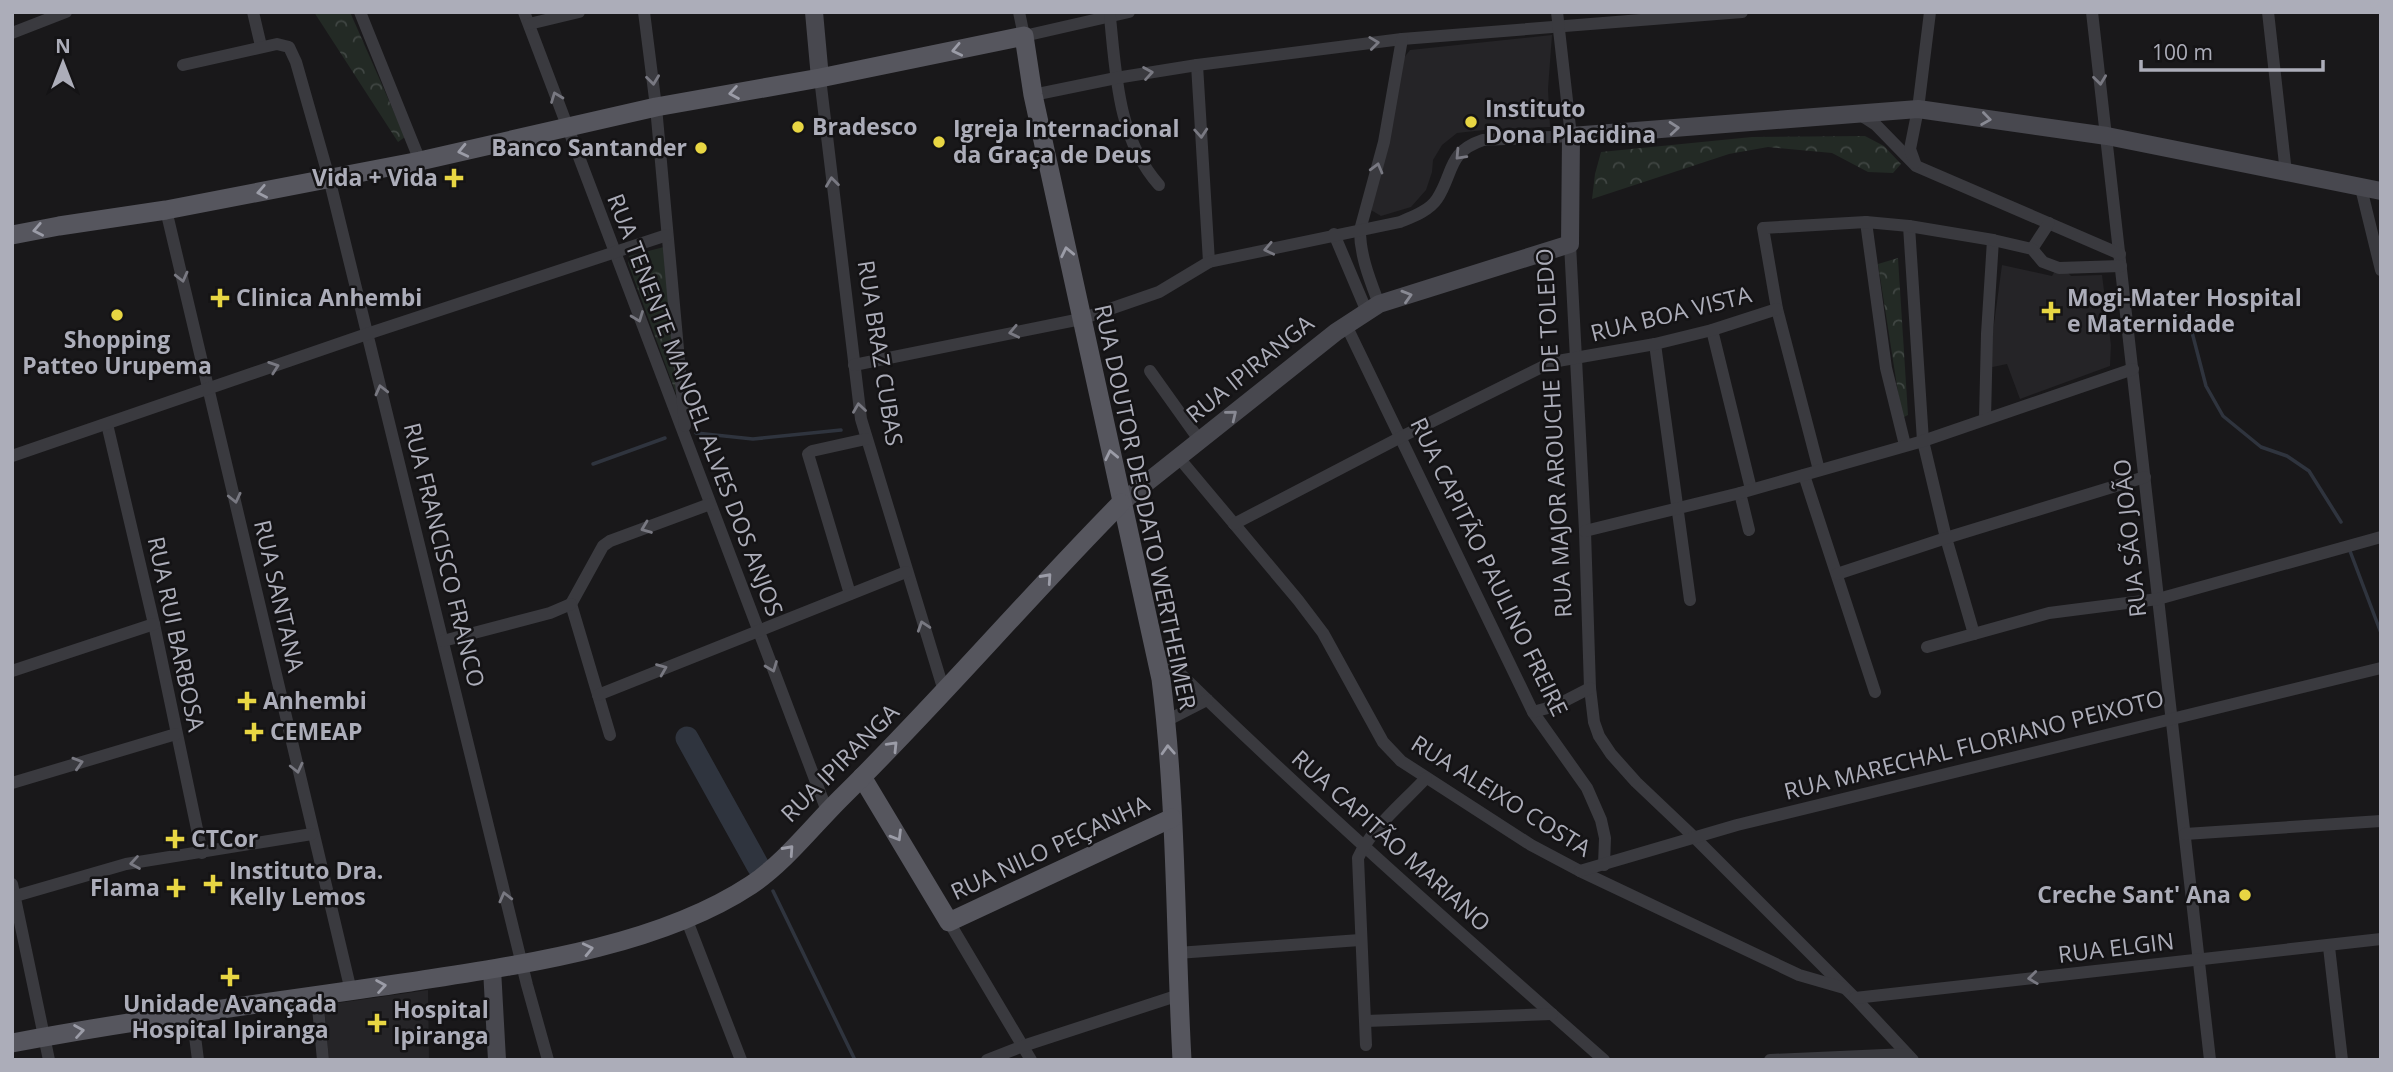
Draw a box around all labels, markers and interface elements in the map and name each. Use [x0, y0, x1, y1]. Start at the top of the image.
north arrow [28, 28, 98, 98]
scale bar [2141, 28, 2323, 72]
text: N [55, 33, 71, 59]
one-way arrow [1368, 35, 1380, 50]
text: 100 m [2152, 38, 2213, 66]
one-way arrow [951, 41, 963, 56]
one-way arrow [1143, 66, 1154, 81]
one-way arrow [645, 74, 660, 86]
one-way arrow [2093, 74, 2108, 86]
one-way arrow [728, 85, 739, 100]
one-way arrow [550, 92, 564, 104]
place label: Instituto Dona Placidina [1485, 92, 1656, 150]
place label: Bradesco [812, 110, 917, 142]
one-way arrow [1980, 111, 1992, 126]
place label: Igreja Internacional da Graça de Deus [953, 112, 1179, 170]
marker: Instituto Dona Placidina [1463, 114, 1479, 130]
marker: Bradesco [790, 119, 806, 135]
one-way arrow [1668, 121, 1679, 136]
one-way arrow [1193, 128, 1208, 139]
place label: Banco Santander [491, 131, 687, 163]
marker: Igreja Internacional da Graça de Deus [931, 134, 947, 150]
marker: Banco Santander [693, 140, 709, 156]
one-way arrow [457, 143, 469, 157]
one-way arrow [1456, 147, 1468, 160]
place label: Vida + Vida [312, 161, 438, 193]
one-way arrow [1369, 162, 1383, 174]
marker: Vida + Vida [444, 168, 464, 188]
one-way arrow [825, 176, 840, 187]
one-way arrow [256, 183, 268, 198]
street label: RUA TENENTE MANOEL ALVES DOS ANJOS [600, 189, 792, 621]
one-way arrow [32, 221, 44, 236]
one-way arrow [1263, 240, 1275, 255]
one-way arrow [1060, 246, 1075, 258]
street label: RUA MAJOR AROUCHE DE TOLEDO [1527, 248, 1579, 619]
street label: RUA BRAZ CUBAS [851, 258, 911, 448]
one-way arrow [174, 271, 189, 283]
street label: RUA BOA VISTA [1587, 277, 1755, 348]
place label: Clinica Anhembi [236, 281, 422, 313]
place label: Mogi-Mater Hospital e Maternidade [2067, 281, 2302, 339]
marker: Clinica Anhembi [210, 288, 230, 308]
one-way arrow [1401, 289, 1413, 304]
street label: RUA DOUTOR DEODATO WERTHEIMER [1087, 301, 1205, 712]
marker: Mogi-Mater Hospital e Maternidade [2041, 301, 2061, 321]
marker: Shopping Patteo Urupema [109, 307, 125, 323]
street label: RUA IPIRANGA [1179, 307, 1320, 430]
one-way arrow [630, 310, 644, 323]
place label: Shopping Patteo Urupema [22, 323, 212, 381]
one-way arrow [1008, 324, 1020, 339]
one-way arrow [267, 361, 280, 375]
one-way arrow [375, 384, 389, 396]
one-way arrow [852, 402, 867, 414]
one-way arrow [1224, 411, 1237, 423]
street label: RUA CAPITÃO PAULINO FREIRE [1403, 412, 1576, 721]
street label: RUA FRANCISCO FRANCO [397, 419, 493, 690]
one-way arrow [1104, 449, 1119, 461]
street label: RUA SÃO JOÃO [2105, 457, 2153, 619]
one-way arrow [226, 492, 241, 504]
street label: RUA SANTANA [247, 517, 313, 675]
one-way arrow [640, 520, 652, 534]
street label: RUA RUI BARBOSA [141, 533, 213, 735]
one-way arrow [1039, 574, 1051, 587]
one-way arrow [917, 620, 932, 632]
one-way arrow [764, 660, 778, 672]
one-way arrow [655, 664, 667, 678]
street label: RUA MARECHAL FLORIANO PEIXOTO [1780, 681, 2167, 807]
place label: Anhembi [263, 684, 367, 716]
marker: Anhembi [237, 691, 257, 711]
street label: RUA IPIRANGA [773, 696, 906, 829]
place label: CEMEAP [270, 715, 362, 747]
marker: CEMEAP [244, 722, 264, 742]
street label: RUA ALEIXO COSTA [1405, 727, 1598, 864]
one-way arrow [884, 741, 897, 754]
street label: RUA CAPITÃO MARIANO [1285, 742, 1498, 938]
one-way arrow [1160, 744, 1175, 755]
one-way arrow [71, 757, 83, 772]
one-way arrow [289, 762, 303, 774]
street label: RUA NILO PEÇANHA [945, 787, 1154, 907]
place label: CTCor [191, 822, 258, 854]
one-way arrow [889, 828, 902, 841]
marker: CTCor [165, 829, 185, 849]
one-way arrow [781, 846, 793, 859]
place label: Instituto Dra. Kelly Lemos [229, 854, 383, 912]
one-way arrow [129, 855, 140, 870]
place label: Flama [90, 871, 160, 903]
marker: Instituto Dra. Kelly Lemos [203, 874, 223, 894]
marker: Flama [166, 878, 186, 898]
place label: Creche Sant' Ana [2037, 878, 2231, 910]
marker: Creche Sant' Ana [2237, 887, 2253, 903]
one-way arrow [499, 891, 513, 903]
street label: RUA ELGIN [2056, 924, 2176, 970]
one-way arrow [582, 942, 594, 957]
marker: Unidade Avançada Hospital Ipiranga [220, 967, 240, 987]
one-way arrow [2028, 971, 2039, 986]
one-way arrow [375, 979, 387, 994]
place label: Unidade Avançada Hospital Ipiranga [123, 987, 337, 1045]
place label: Hospital Ipiranga [393, 993, 489, 1051]
marker: Hospital Ipiranga [367, 1013, 387, 1033]
one-way arrow [74, 1024, 85, 1039]

